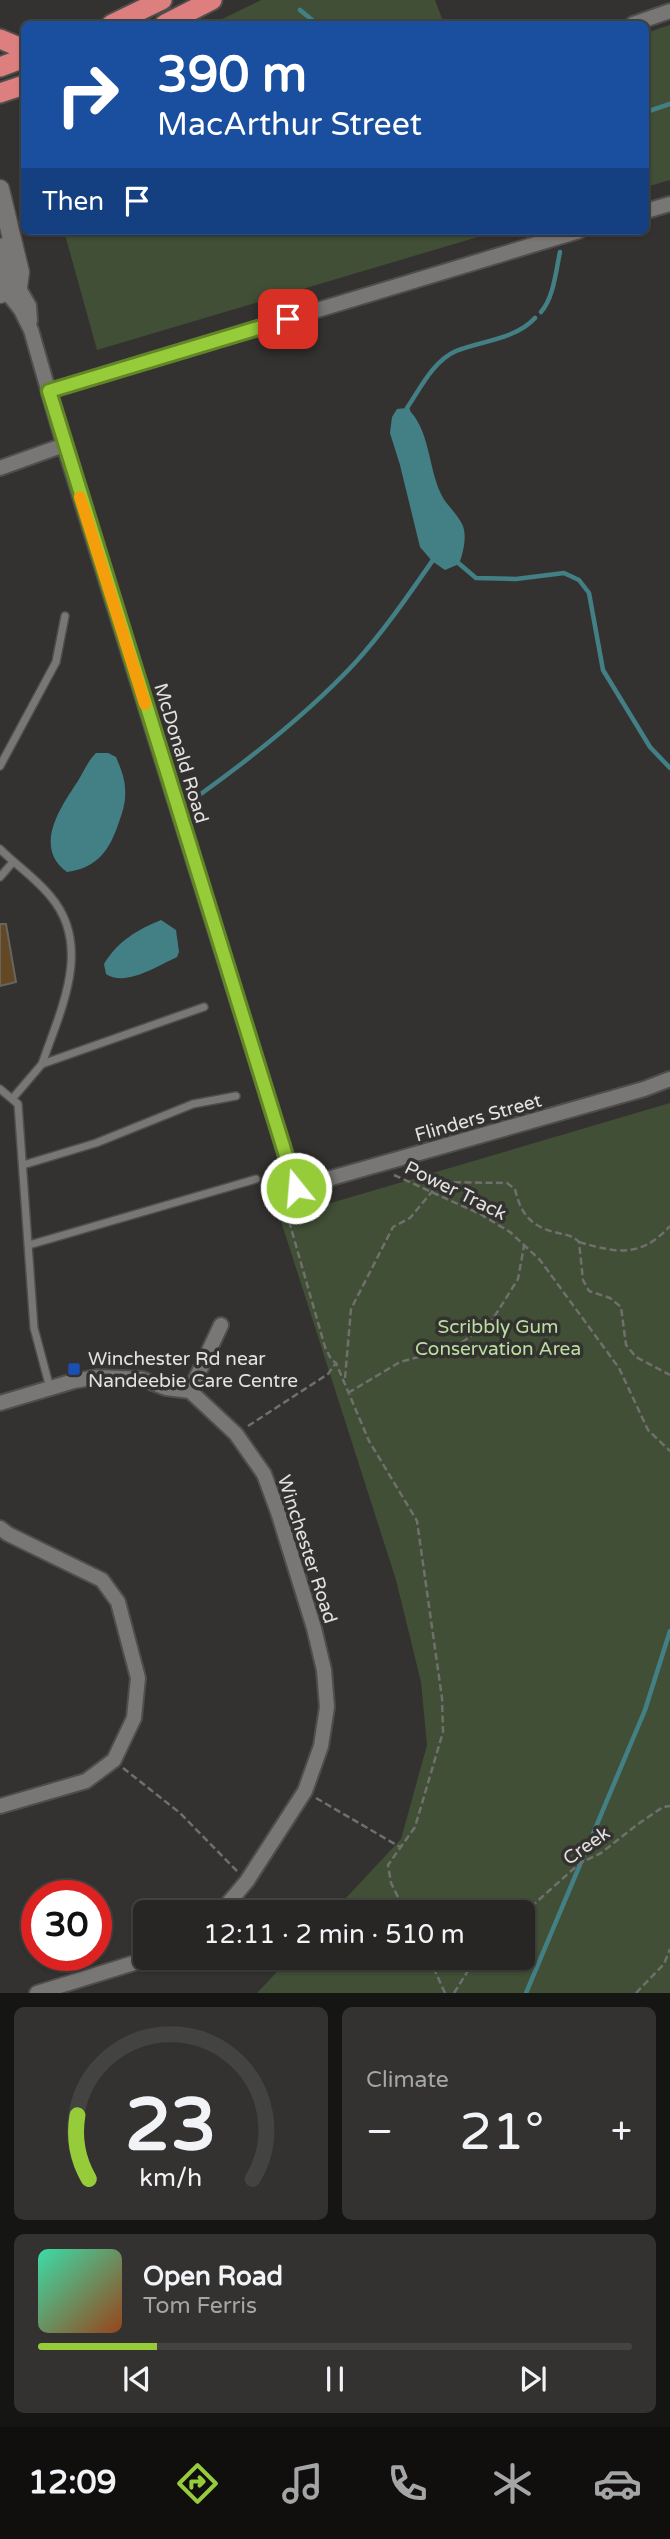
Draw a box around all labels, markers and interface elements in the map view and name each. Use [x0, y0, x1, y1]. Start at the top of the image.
text: 390 m [157, 46, 307, 105]
icon: right [42, 49, 133, 140]
text: MacArthur Street [157, 106, 422, 144]
icon: arrive [118, 182, 156, 220]
text: Then [42, 186, 104, 217]
pin [258, 289, 318, 349]
icon: arrive [269, 300, 307, 338]
street label: McDonald Road [149, 681, 213, 826]
street label: Flinders Street [412, 1089, 544, 1147]
position arrow [259, 1151, 333, 1225]
street label: Power Track [401, 1157, 510, 1225]
park label: Scribbly Gum Conservation Area [415, 1316, 581, 1360]
place label: Winchester Rd near Nandeebie Care Centre [88, 1348, 298, 1392]
marker: Winchester Rd near Nandeebie Care Centre [66, 1361, 82, 1377]
street label: Winchester Road [273, 1472, 341, 1626]
street label: Creek [559, 1822, 614, 1870]
speed limit sign: 30 [21, 1880, 112, 1971]
text: 12:11 · 2 min · 510 m [203, 1919, 465, 1950]
text: Climate [366, 2066, 449, 2094]
text: 23 [125, 2083, 217, 2171]
text: 21° [459, 2101, 544, 2164]
text: − [366, 2109, 393, 2155]
text: + [611, 2109, 632, 2155]
text: km/h [140, 2163, 202, 2193]
text: Open Road [143, 2261, 283, 2292]
text: Tom Ferris [143, 2292, 257, 2320]
icon: previous [118, 2360, 156, 2398]
icon: pause [316, 2360, 354, 2398]
icon: next [514, 2360, 552, 2398]
icon: directions [173, 2459, 222, 2508]
icon: music [278, 2459, 327, 2508]
icon: phone [383, 2459, 432, 2508]
icon: climate [488, 2459, 537, 2508]
icon: car [593, 2459, 642, 2508]
text: 12:09 [28, 2464, 117, 2502]

